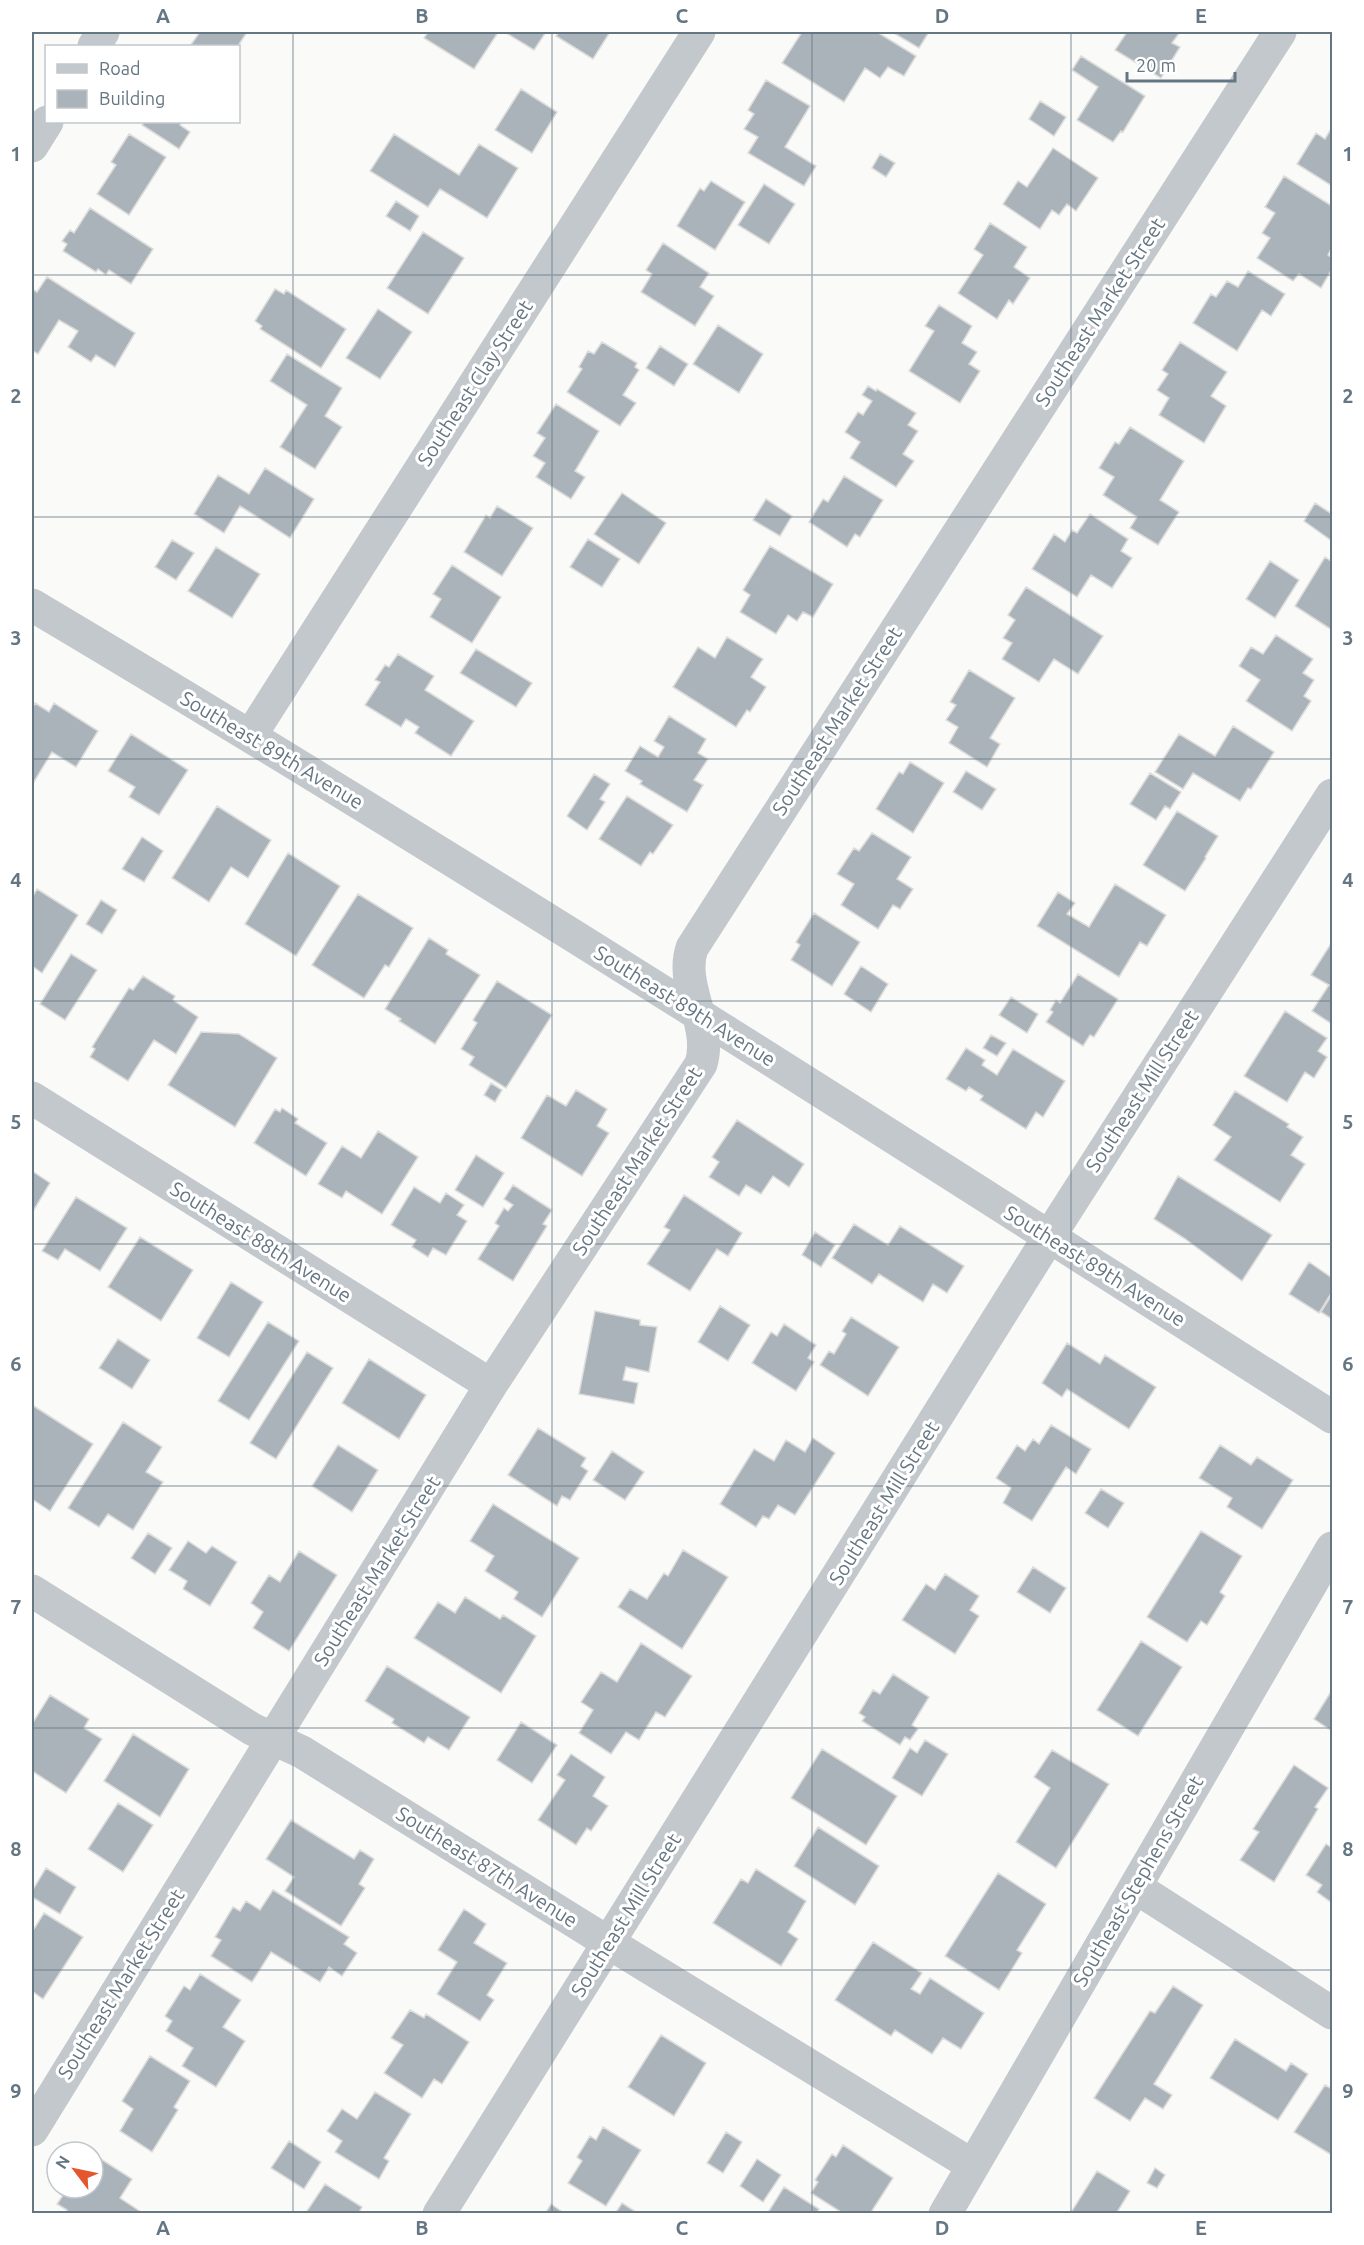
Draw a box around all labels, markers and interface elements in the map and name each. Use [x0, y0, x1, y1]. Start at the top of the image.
text: A [156, 4, 170, 27]
text: B [415, 4, 429, 27]
text: C [676, 4, 689, 27]
text: D [935, 4, 949, 27]
text: E [1195, 4, 1207, 27]
legend [45, 45, 240, 123]
scale bar [1127, 45, 1235, 83]
text: 20 m [1136, 55, 1176, 75]
text: Road [99, 58, 141, 78]
text: Building [99, 88, 165, 108]
text: 1 [10, 142, 22, 165]
text: 1 [1342, 142, 1354, 165]
street label: Southeast Market Street [1030, 213, 1169, 410]
street label: Southeast Clay Street [412, 295, 537, 470]
text: 2 [10, 384, 22, 407]
text: 2 [1342, 384, 1354, 407]
street label: Southeast Market Street [767, 622, 906, 819]
text: 3 [10, 626, 22, 649]
text: 3 [1342, 626, 1354, 649]
street label: Southeast 89th Avenue [177, 686, 368, 813]
text: 4 [10, 868, 22, 891]
text: 4 [1342, 868, 1354, 891]
street label: Southeast 89th Avenue [590, 940, 780, 1071]
street label: Southeast Mill Street [1081, 1005, 1203, 1176]
street label: Southeast Market Street [567, 1062, 706, 1259]
text: 5 [10, 1110, 22, 1133]
text: 5 [1342, 1110, 1354, 1133]
street label: Southeast 88th Avenue [166, 1176, 356, 1307]
street label: Southeast 89th Avenue [1000, 1200, 1190, 1331]
text: 6 [10, 1352, 22, 1375]
text: 6 [1342, 1352, 1354, 1375]
street label: Southeast Mill Street [824, 1417, 943, 1589]
street label: Southeast Market Street [309, 1471, 445, 1670]
text: 7 [10, 1595, 22, 1618]
text: 7 [1342, 1595, 1354, 1618]
street label: Southeast Stephens Street [1068, 1771, 1207, 1990]
street label: Southeast 87th Avenue [392, 1801, 582, 1932]
street label: Southeast Mill Street [566, 1829, 685, 2001]
text: 8 [10, 1837, 22, 1860]
text: 8 [1342, 1837, 1354, 1860]
street label: Southeast Market Street [53, 1884, 189, 2083]
text: 9 [10, 2079, 22, 2102]
text: 9 [1342, 2079, 1354, 2102]
north arrow [45, 2140, 105, 2200]
text: N [51, 2152, 73, 2172]
text: A [156, 2216, 170, 2239]
text: B [415, 2216, 429, 2239]
text: C [676, 2216, 689, 2239]
text: D [935, 2216, 949, 2239]
text: E [1195, 2216, 1207, 2239]

